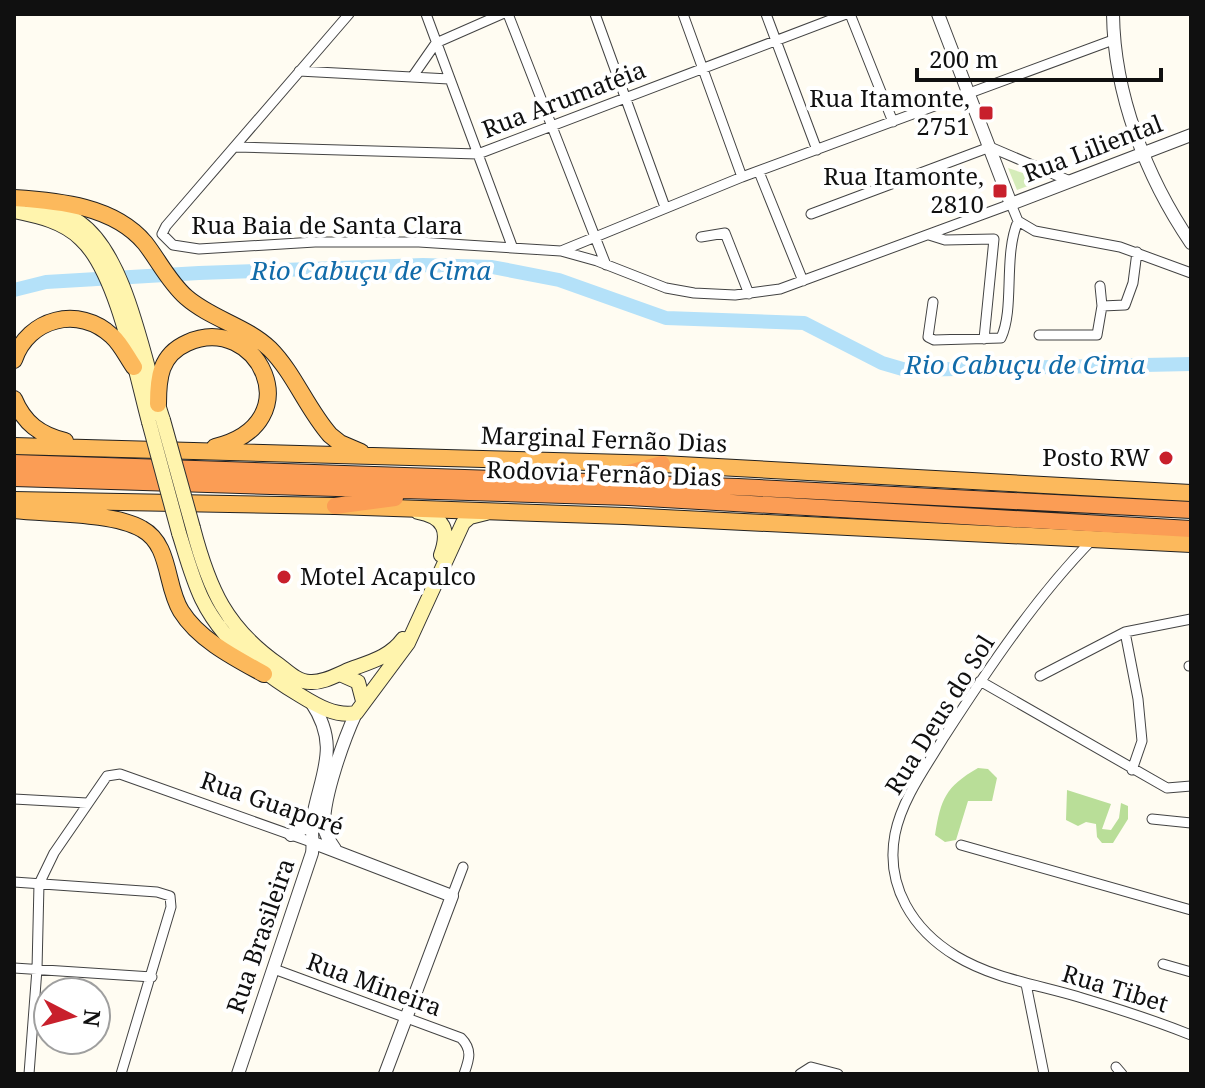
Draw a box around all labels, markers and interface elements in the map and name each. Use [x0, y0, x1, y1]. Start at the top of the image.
scale bar [917, 32, 1161, 82]
text: 200 m [929, 42, 998, 75]
street label: Rua Arumatéia [477, 52, 650, 145]
place label: Rua Itamonte, 2751 [809, 81, 970, 142]
marker: Rua Itamonte, 2751 [977, 104, 995, 122]
street label: Rua Liliental [1018, 106, 1167, 189]
place label: Rua Itamonte, 2810 [823, 159, 984, 220]
marker: Rua Itamonte, 2810 [991, 182, 1009, 200]
street label: Rua Baia de Santa Clara [191, 208, 463, 241]
water label: Rio Cabuçu de Cima [250, 252, 491, 288]
water label: Rio Cabuçu de Cima [904, 346, 1145, 382]
street label: Marginal Fernão Dias [480, 418, 728, 459]
place label: Posto RW [1042, 440, 1150, 473]
marker: Posto RW [1157, 449, 1175, 467]
street label: Rodovia Fernão Dias [486, 452, 722, 493]
place label: Motel Acapulco [300, 559, 476, 592]
marker: Motel Acapulco [275, 568, 293, 586]
street label: Rua Deus do Sol [876, 628, 1001, 800]
street label: Rua Guaporé [197, 763, 348, 842]
street label: Rua Brasileira [218, 854, 301, 1017]
street label: Rua Mineira [302, 944, 447, 1023]
street label: Rua Tibet [1058, 956, 1172, 1019]
north arrow [32, 976, 112, 1056]
text: N [77, 1008, 109, 1028]

